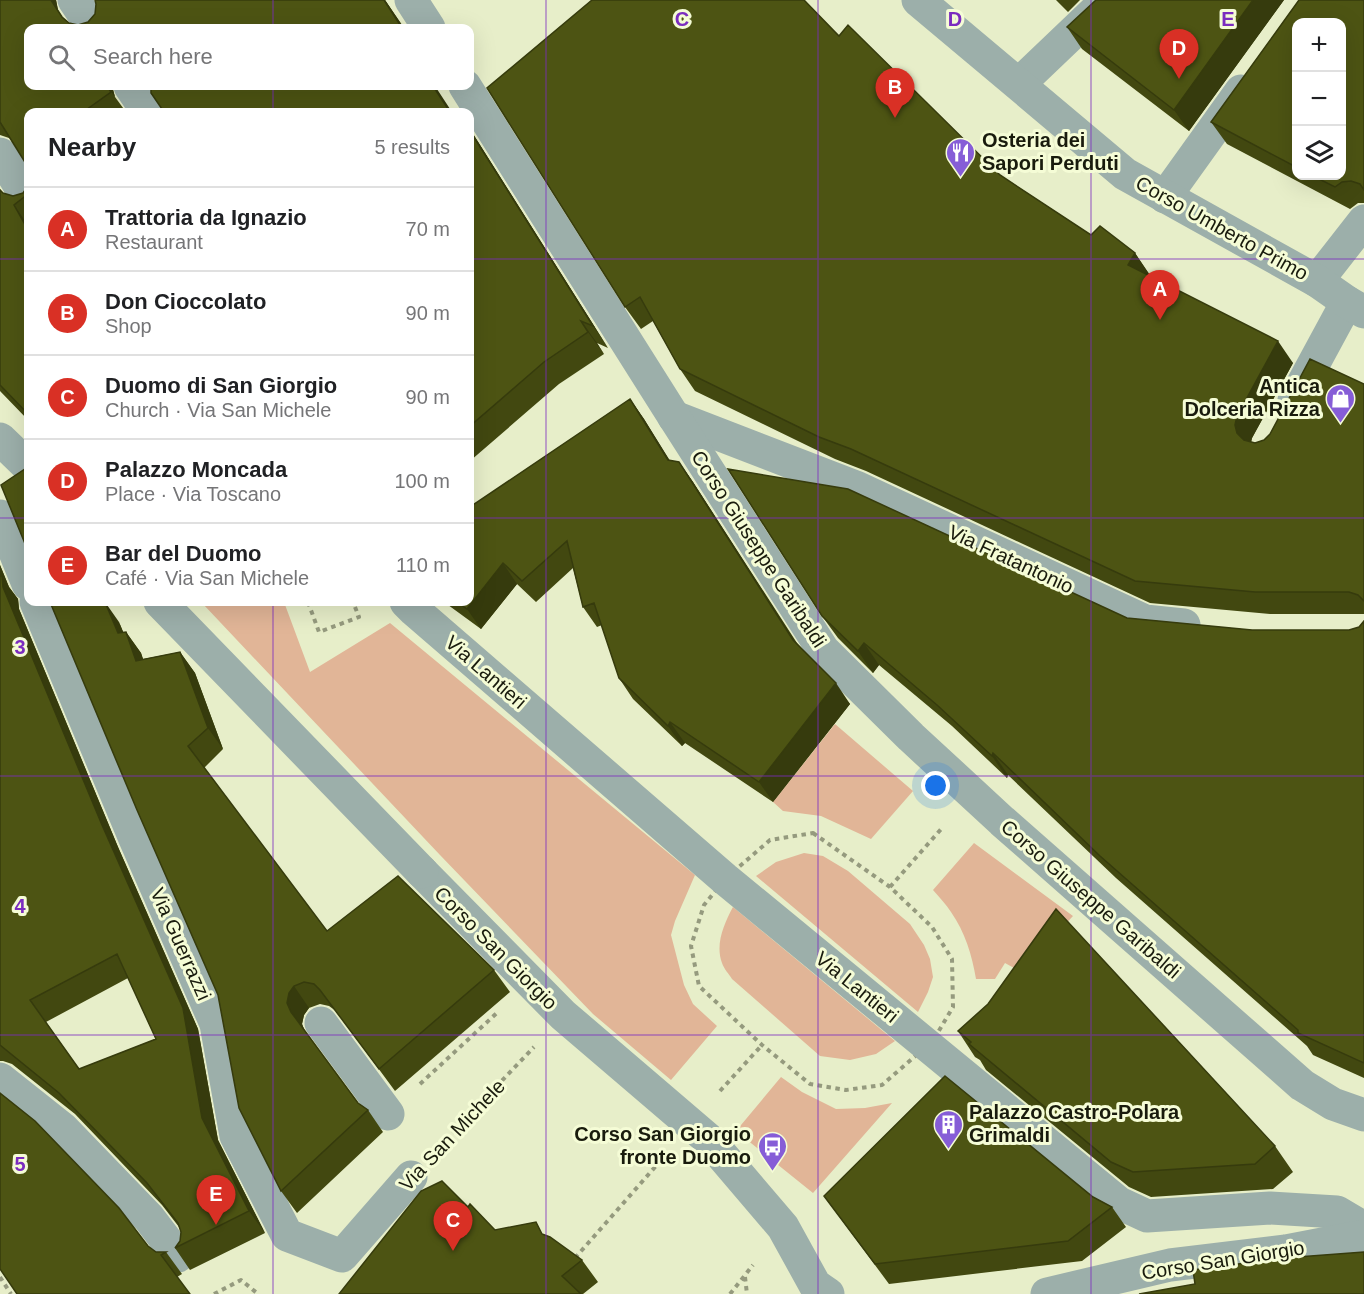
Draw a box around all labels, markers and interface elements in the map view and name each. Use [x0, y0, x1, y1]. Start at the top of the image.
text: C [675, 8, 689, 30]
text: D [948, 8, 962, 30]
text: E [1221, 8, 1235, 30]
map controls [1292, 18, 1346, 180]
button: + [1292, 18, 1346, 72]
search box [24, 24, 474, 90]
pin: D [1160, 29, 1198, 79]
icon: search [45, 41, 78, 74]
text: Search here [93, 44, 213, 69]
pin: B [876, 68, 914, 118]
button: − [1292, 72, 1346, 126]
button: layers [1292, 126, 1346, 180]
place label: Osteria dei Sapori Perduti [982, 129, 1119, 174]
text: Nearby [48, 132, 136, 162]
text: 5 results [374, 136, 450, 158]
restaurant icon: Osteria dei Sapori Perduti [945, 136, 977, 178]
street label: Corso Umberto Primo [1132, 172, 1312, 284]
text: Trattoria da Ignazio [105, 205, 307, 230]
text: A [60, 218, 75, 240]
text: 70 m [406, 218, 450, 240]
text: Restaurant [105, 231, 203, 253]
pin: A [1140, 270, 1180, 320]
text: Don Cioccolato [105, 289, 266, 314]
text: B [60, 302, 75, 324]
text: 90 m [406, 302, 450, 324]
text: Shop [105, 315, 152, 337]
text: Duomo di San Giorgio [105, 373, 337, 398]
place label: Antica Dolceria Rizza [1184, 375, 1321, 420]
shop icon: Antica Dolceria Rizza [1325, 382, 1357, 424]
text: C [60, 386, 75, 408]
text: 90 m [406, 386, 450, 408]
text: Church · Via San Michele [105, 399, 331, 421]
street label: Corso Giuseppe Garibaldi [687, 447, 831, 651]
text: Palazzo Moncada [105, 457, 287, 482]
text: D [60, 470, 75, 492]
text: 100 m [394, 470, 450, 492]
text: Place · Via Toscano [105, 483, 281, 505]
street label: Via Fratantonio [945, 520, 1077, 598]
text: Bar del Duomo [105, 541, 261, 566]
text: E [61, 554, 74, 576]
text: 110 m [396, 554, 450, 576]
text: Café · Via San Michele [105, 567, 309, 589]
street label: Via Lantieri [441, 631, 531, 713]
text: 3 [14, 636, 26, 658]
your location [921, 771, 950, 800]
street label: Corso Giuseppe Garibaldi [997, 815, 1185, 983]
street label: Corso San Giorgio [430, 882, 562, 1014]
street label: Via Guerrazzi [146, 884, 216, 1004]
text: 4 [14, 895, 26, 917]
street label: Via Lantieri [811, 947, 903, 1027]
street label: Via San Michele [395, 1075, 509, 1195]
place label: Palazzo Castro-Polara Grimaldi [969, 1101, 1180, 1146]
building icon: Palazzo Castro-Polara Grimaldi [932, 1108, 964, 1150]
place label: Corso San Giorgio fronte Duomo [574, 1123, 751, 1168]
bus stop icon: Corso San Giorgio fronte Duomo [756, 1130, 788, 1172]
text: 5 [14, 1153, 26, 1175]
pin: E [196, 1176, 236, 1225]
pin: C [434, 1202, 472, 1251]
street label: Corso San Giorgio [1140, 1236, 1306, 1284]

